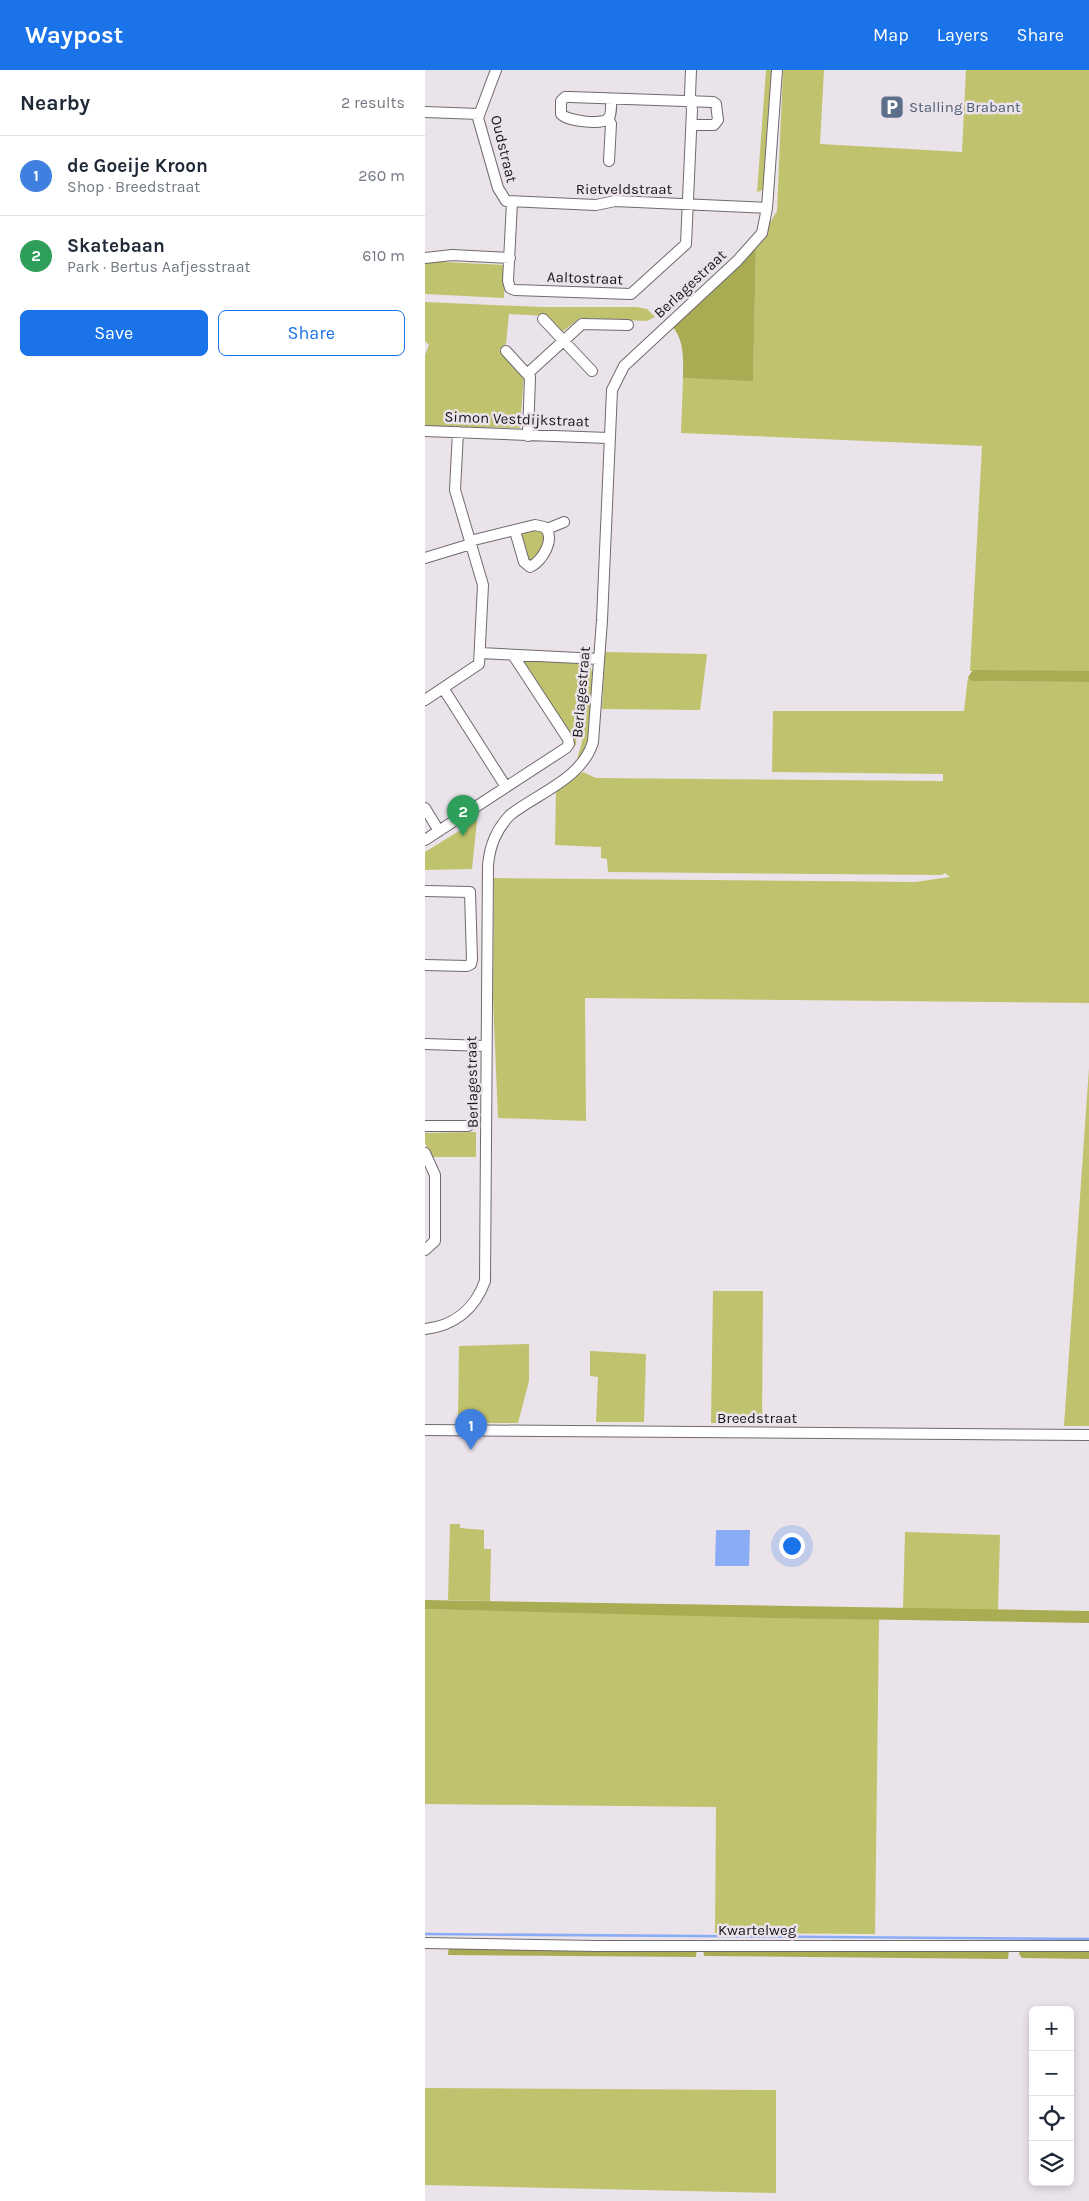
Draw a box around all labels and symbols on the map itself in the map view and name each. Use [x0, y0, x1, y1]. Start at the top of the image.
parking icon: Stalling Brabant [879, 94, 905, 120]
place label: Stalling Brabant [909, 98, 1021, 116]
street label: Oudstraat [487, 113, 521, 185]
street label: Rietveldstraat [576, 180, 673, 198]
street label: Berlagestraat [650, 246, 730, 322]
street label: Aaltostraat [547, 268, 624, 288]
street label: Simon Vestdijkstraat [444, 407, 590, 431]
street label: Berlagestraat [568, 645, 594, 739]
pin: 2 [447, 795, 479, 836]
street label: Berlagestraat [462, 1035, 482, 1128]
pin: 1 [455, 1409, 487, 1450]
street label: Breedstraat [717, 1409, 797, 1427]
your location [779, 1533, 805, 1559]
street label: Kwartelweg [718, 1921, 797, 1939]

